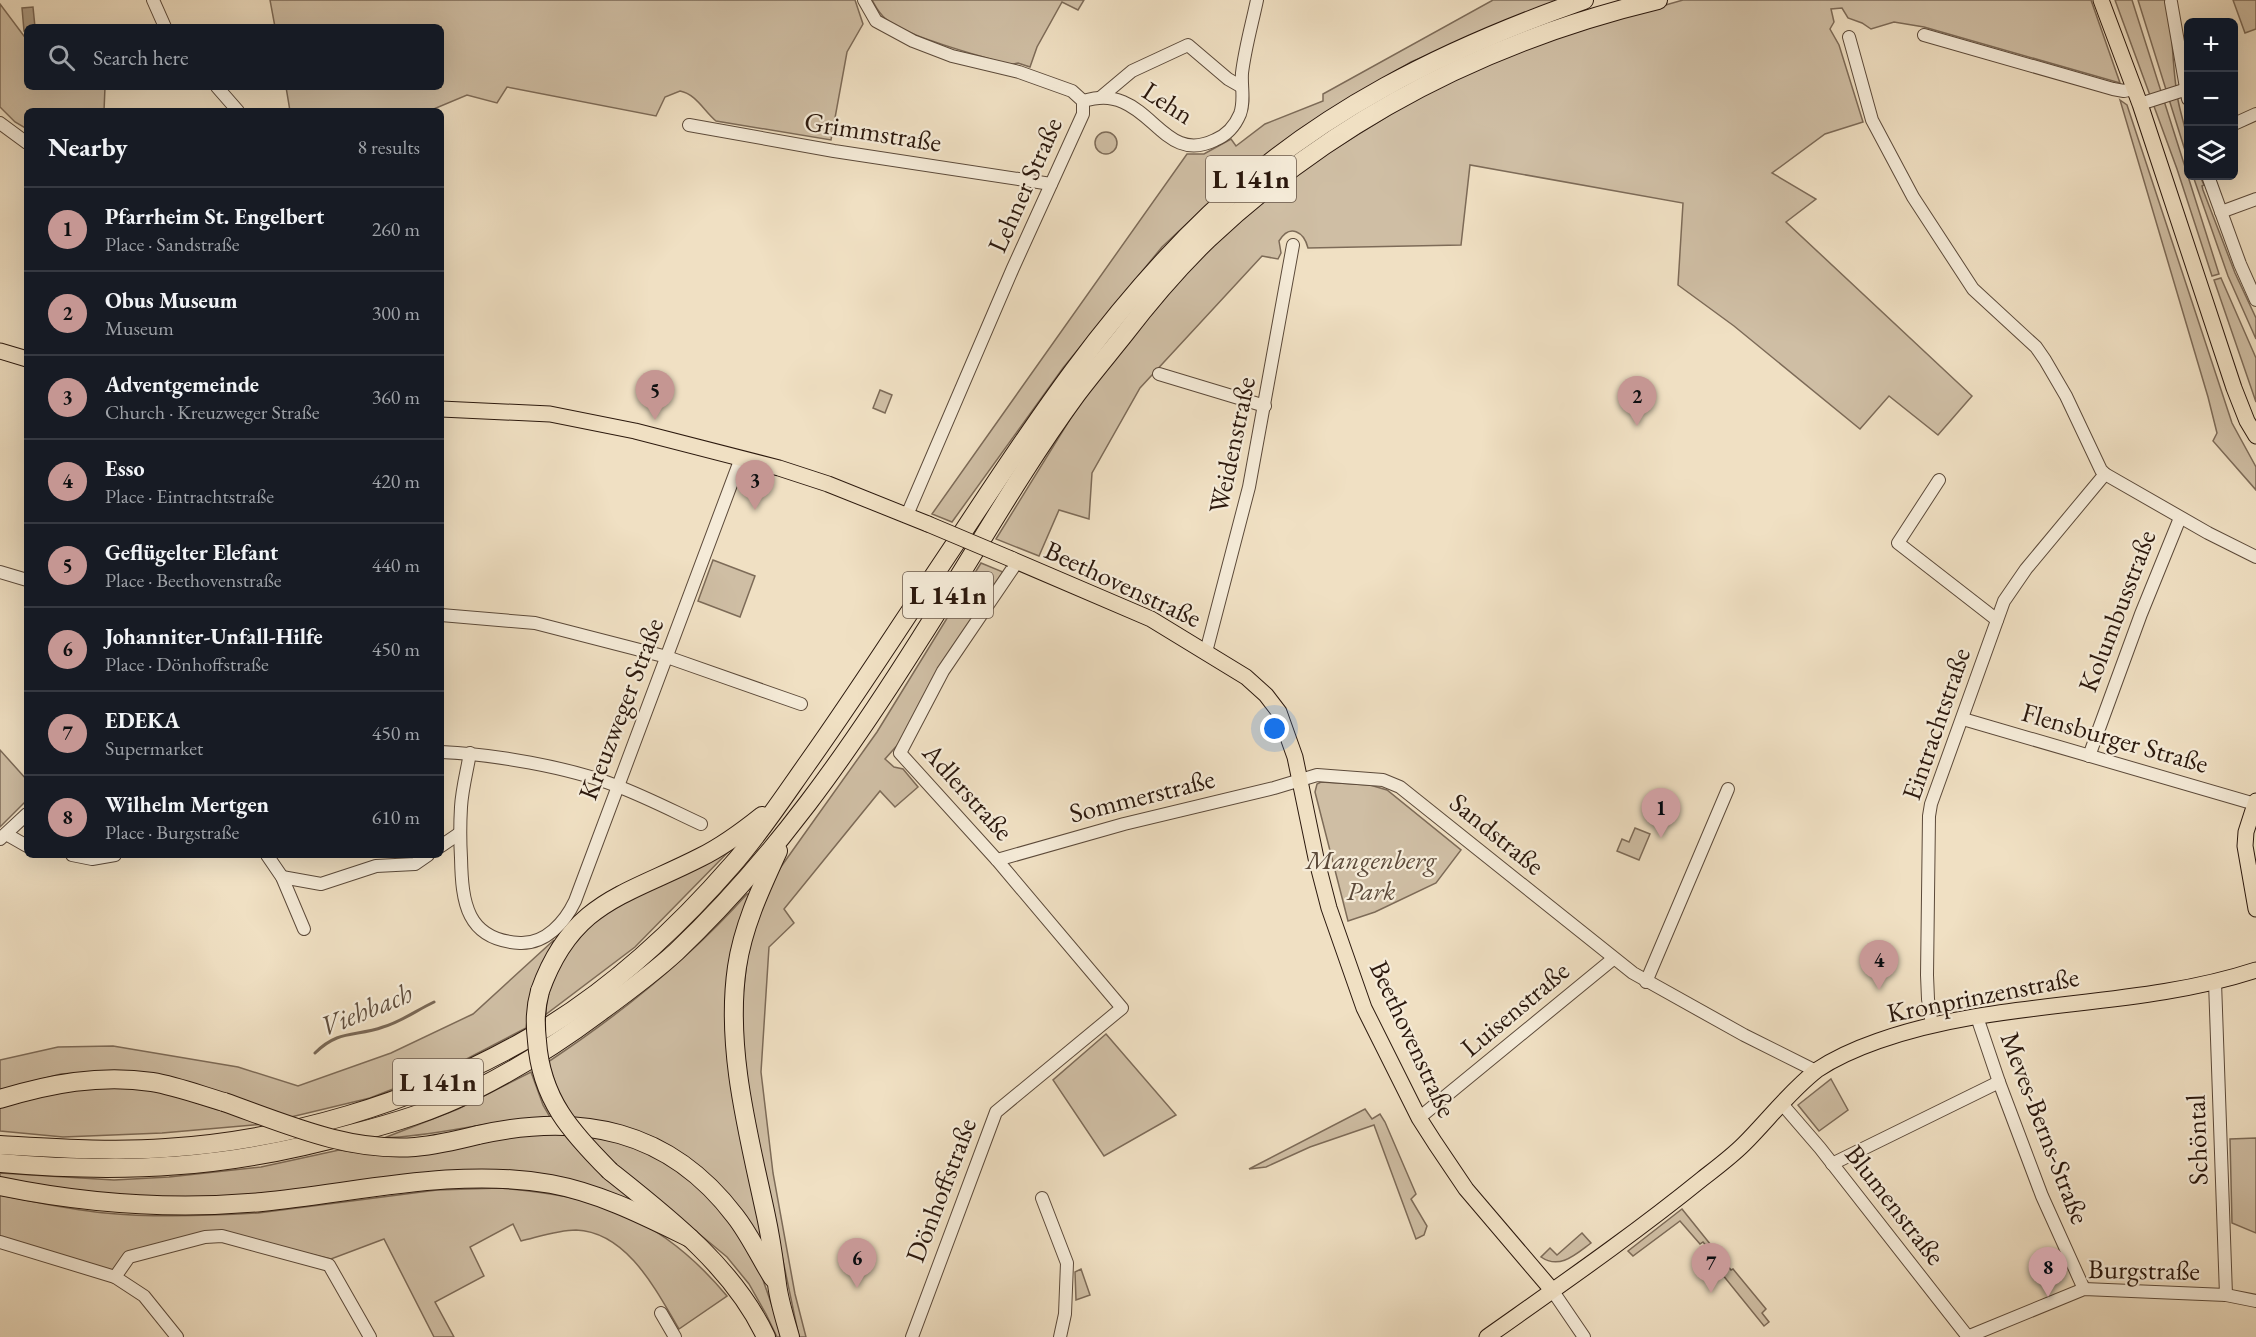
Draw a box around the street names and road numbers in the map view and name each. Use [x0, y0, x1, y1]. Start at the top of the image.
street label: Lehn [1136, 73, 1201, 132]
street label: Grimmstraße [802, 103, 944, 160]
street label: Lehner Straße [979, 112, 1070, 258]
road number: L 141n [1206, 156, 1296, 202]
street label: Weidenstraße [1200, 373, 1263, 516]
street label: Kolumbusstraße [2070, 525, 2164, 697]
street label: Beethovenstraße [1039, 532, 1207, 635]
road number: L 141n [903, 572, 993, 618]
street label: Kreuzweger Straße [570, 613, 671, 805]
street label: Eintrachtstraße [1893, 643, 1978, 805]
street label: Flensburger Straße [2018, 694, 2213, 781]
street label: Adlerstraße [915, 735, 1021, 848]
street label: Sommerstraße [1066, 761, 1218, 830]
street label: Sandstraße [1443, 785, 1552, 883]
street label: Luisenstraße [1453, 953, 1576, 1064]
street label: Beethovenstraße [1362, 955, 1465, 1123]
street label: Kronprinzenstraße [1884, 959, 2082, 1030]
street label: Meves-Berns-Straße [1993, 1027, 2098, 1229]
road number: L 141n [393, 1059, 483, 1105]
street label: Schöntal [2177, 1094, 2216, 1186]
street label: Dönhoffstraße [897, 1113, 984, 1267]
street label: Blumenstraße [1837, 1137, 1953, 1272]
street label: Burgstraße [2088, 1251, 2200, 1288]

